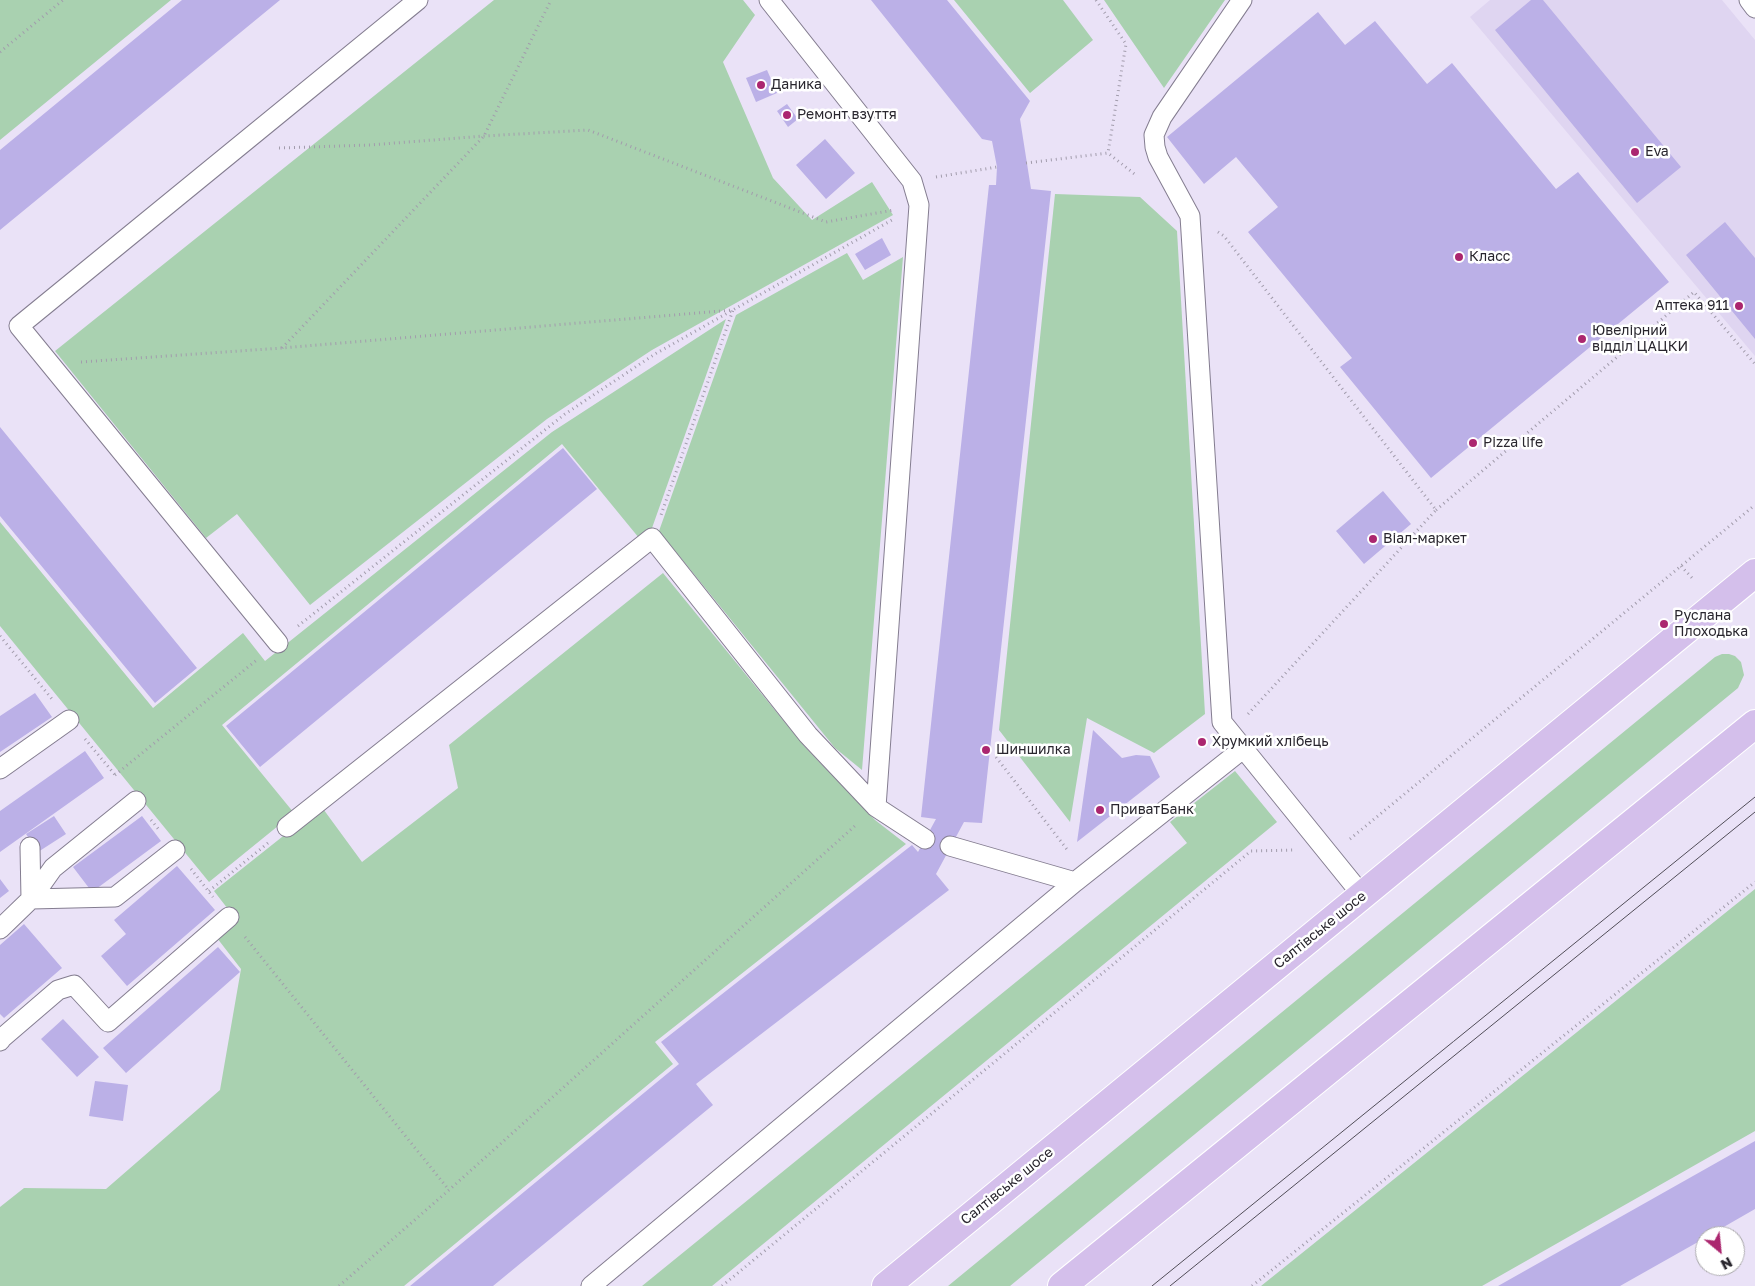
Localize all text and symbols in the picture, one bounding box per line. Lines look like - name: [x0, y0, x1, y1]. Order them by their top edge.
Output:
- place label: Даника: [771, 77, 822, 93]
- marker: Даника: [755, 79, 767, 91]
- place label: Ремонт взуття: [797, 107, 897, 123]
- marker: Ремонт взуття: [781, 109, 793, 121]
- place label: Eva: [1645, 144, 1669, 160]
- marker: Eva: [1629, 146, 1641, 158]
- place label: Класс: [1469, 249, 1510, 265]
- marker: Класс: [1453, 251, 1465, 263]
- place label: Аптека 911: [1655, 298, 1729, 314]
- marker: Аптека 911: [1733, 300, 1745, 312]
- place label: Ювелірний відділ ЦАЦКИ: [1592, 323, 1688, 356]
- marker: Ювелірний відділ ЦАЦКИ: [1576, 333, 1588, 345]
- place label: Pizza life: [1483, 435, 1543, 451]
- marker: Pizza life: [1467, 437, 1479, 449]
- place label: Віал-маркет: [1383, 531, 1467, 547]
- marker: Віал-маркет: [1367, 533, 1379, 545]
- place label: Руслана Плоходька: [1674, 608, 1748, 640]
- marker: Руслана Плоходька: [1658, 618, 1670, 630]
- place label: Хрумкий хлібець: [1212, 734, 1329, 750]
- marker: Хрумкий хлібець: [1196, 736, 1208, 748]
- place label: Шиншилка: [996, 742, 1071, 758]
- marker: Шиншилка: [980, 744, 992, 756]
- place label: ПриватБанк: [1110, 802, 1194, 818]
- marker: ПриватБанк: [1094, 804, 1106, 816]
- street label: Салтівське шосе: [1270, 888, 1370, 972]
- street label: Салтівське шосе: [957, 1144, 1057, 1228]
- north arrow: [1695, 1226, 1745, 1276]
- text: N: [1718, 1254, 1736, 1274]

